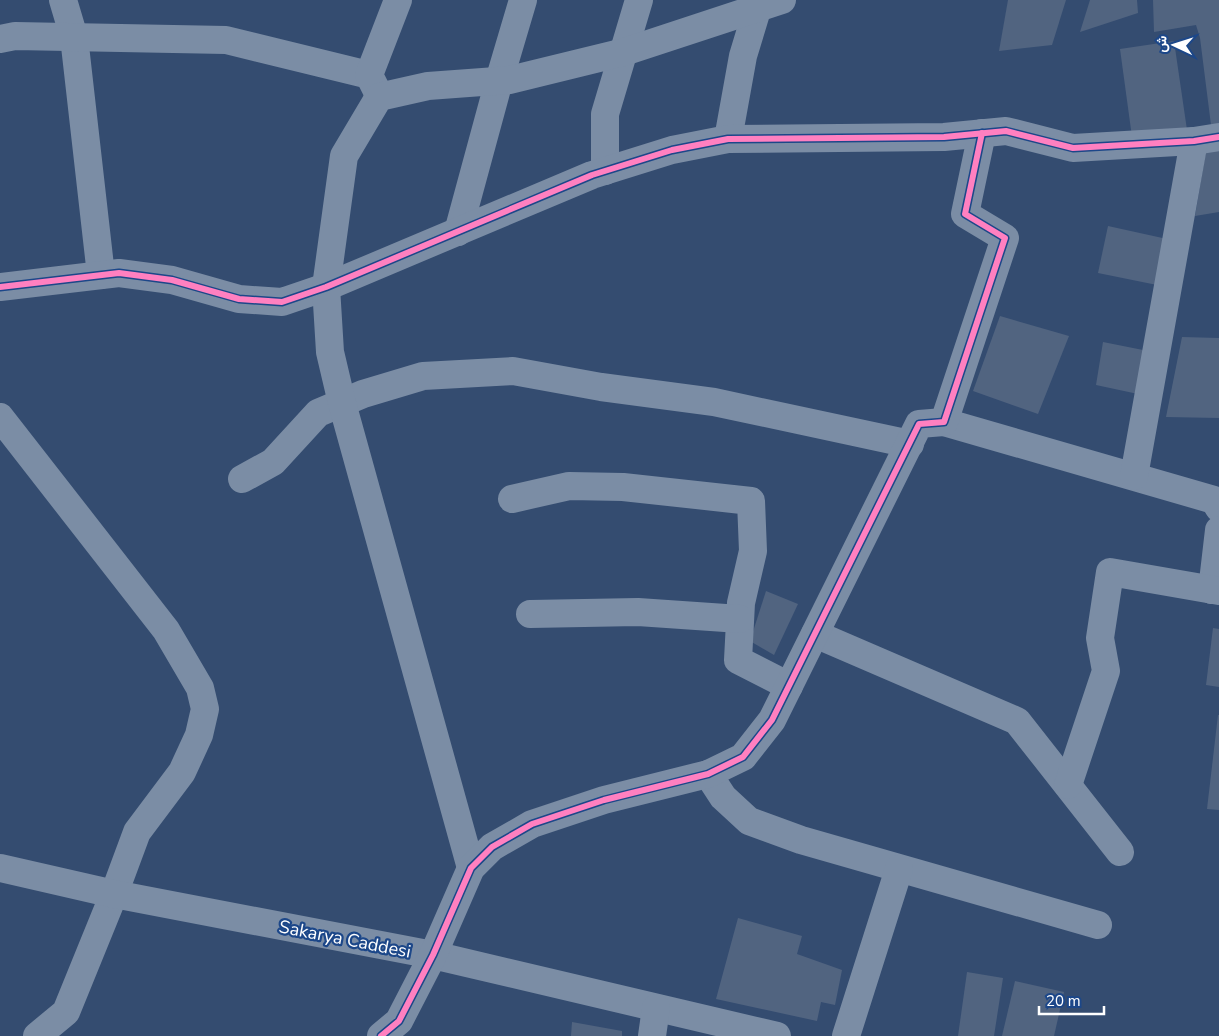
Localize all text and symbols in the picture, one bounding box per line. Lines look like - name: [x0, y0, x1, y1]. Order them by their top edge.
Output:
- north arrow: [1149, 20, 1199, 70]
- text: ش: [1151, 35, 1172, 53]
- street label: Sakarya Caddesi: [277, 914, 413, 964]
- scale bar: [1039, 984, 1104, 1016]
- text: 20 m: [1046, 991, 1081, 1011]

